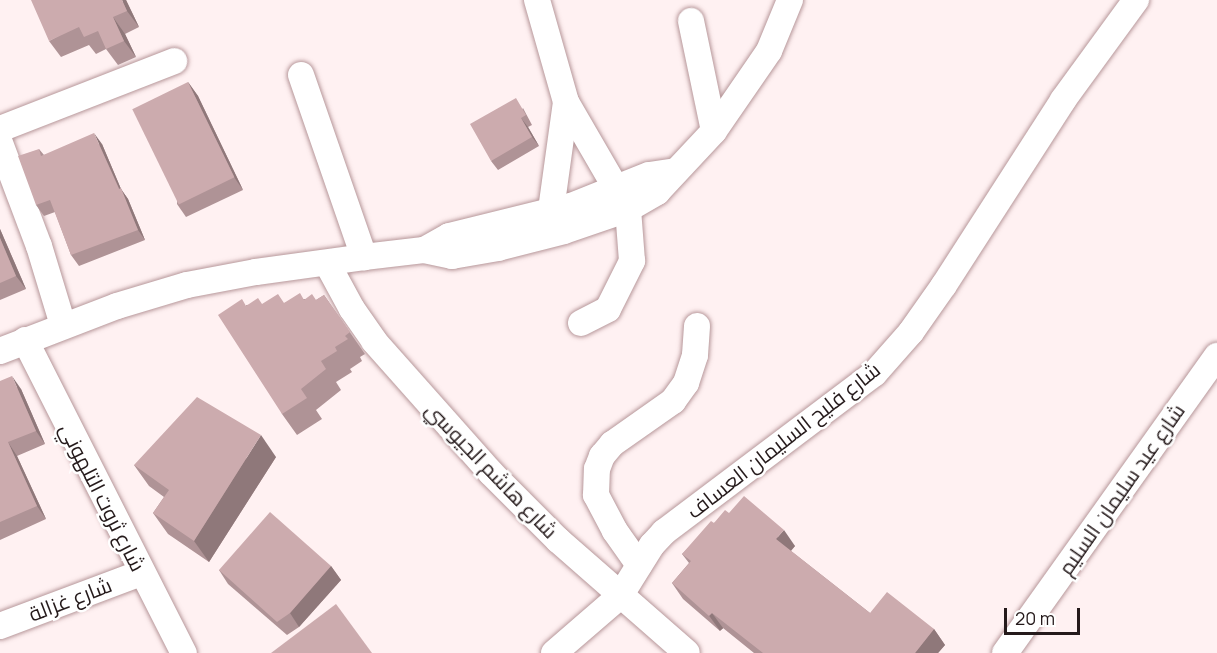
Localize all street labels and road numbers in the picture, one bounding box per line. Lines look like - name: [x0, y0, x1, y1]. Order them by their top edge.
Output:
- street label: شارع فليح السليمان العساف: [681, 356, 885, 524]
- street label: شارع هاشم الجيوسي: [421, 397, 563, 543]
- street label: شارع عيد سليمان السليم: [1052, 398, 1190, 580]
- street label: شارع ثروت التلهوني: [55, 419, 151, 575]
- street label: شارع غزالة: [25, 572, 115, 626]

